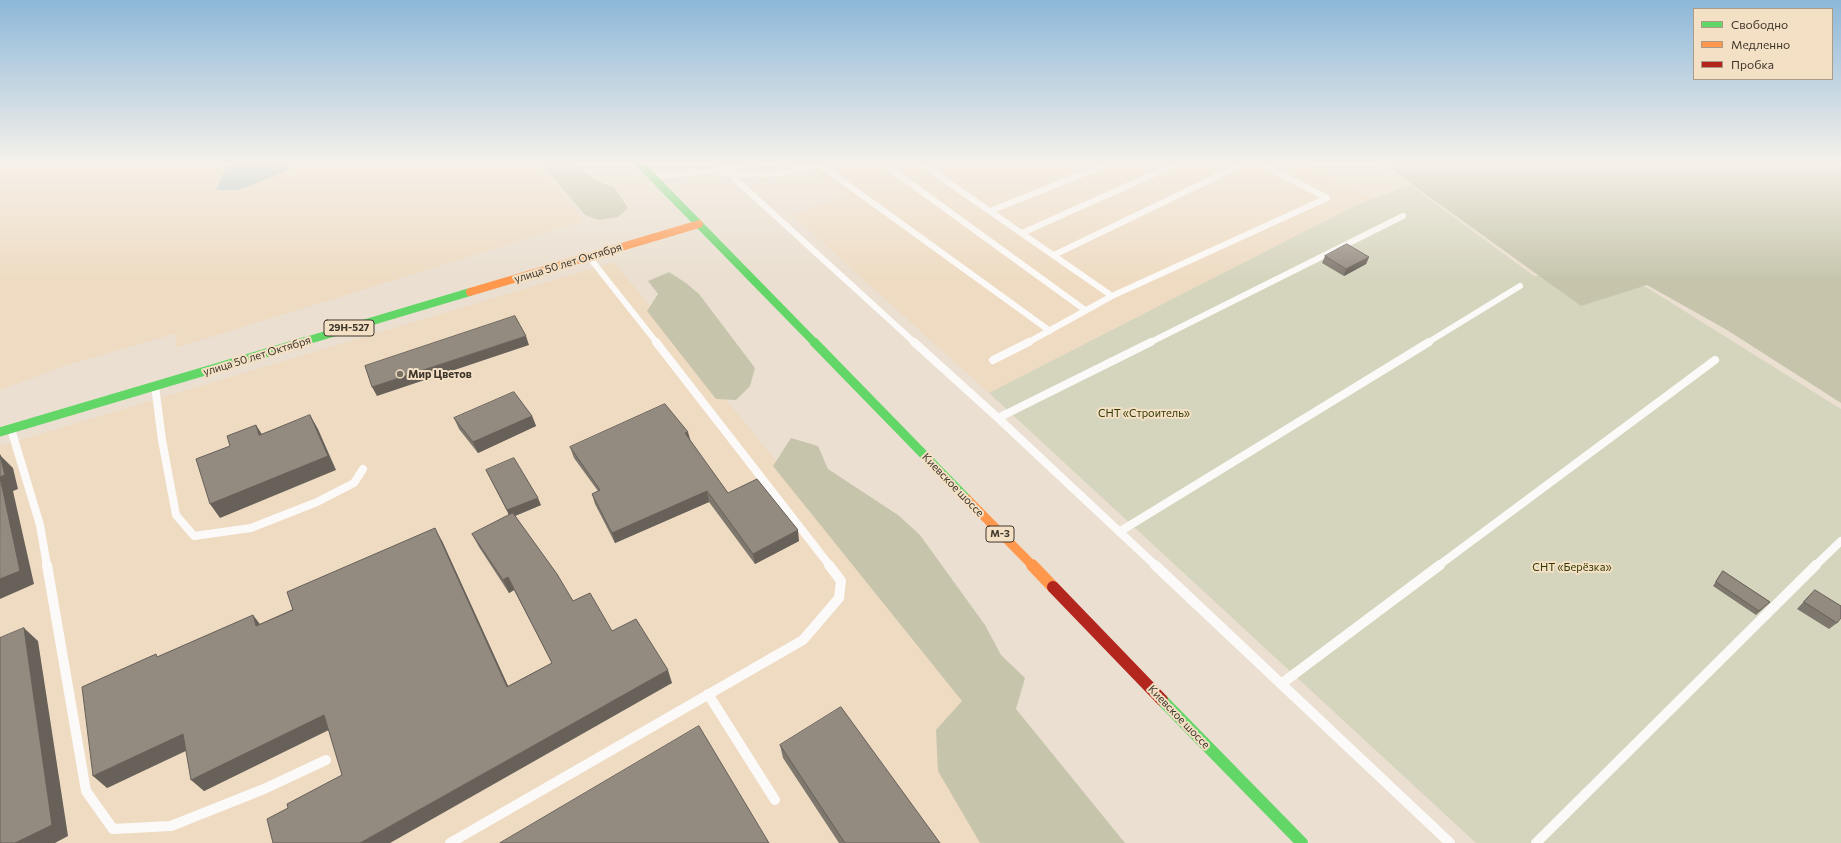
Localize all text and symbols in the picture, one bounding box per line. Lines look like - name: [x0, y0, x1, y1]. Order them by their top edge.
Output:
- legend: [1693, 8, 1833, 80]
- text: Свободно: [1731, 17, 1788, 31]
- text: Медленно: [1731, 37, 1790, 51]
- text: Пробка: [1731, 57, 1774, 71]
- street label: улица 50 лет Октября: [513, 240, 623, 286]
- road number: 29Н-527: [324, 320, 374, 336]
- street label: улица 50 лет Октября: [202, 333, 312, 379]
- place label: Мир Цветов: [408, 367, 472, 381]
- marker: Мир Цветов: [395, 369, 405, 379]
- park label: СНТ «Строитель»: [1098, 406, 1190, 420]
- street label: Киевское шоссе: [919, 450, 987, 520]
- road number: М-3: [986, 526, 1014, 542]
- park label: СНТ «Берёзка»: [1532, 560, 1612, 574]
- street label: Киевское шоссе: [1145, 682, 1213, 752]

